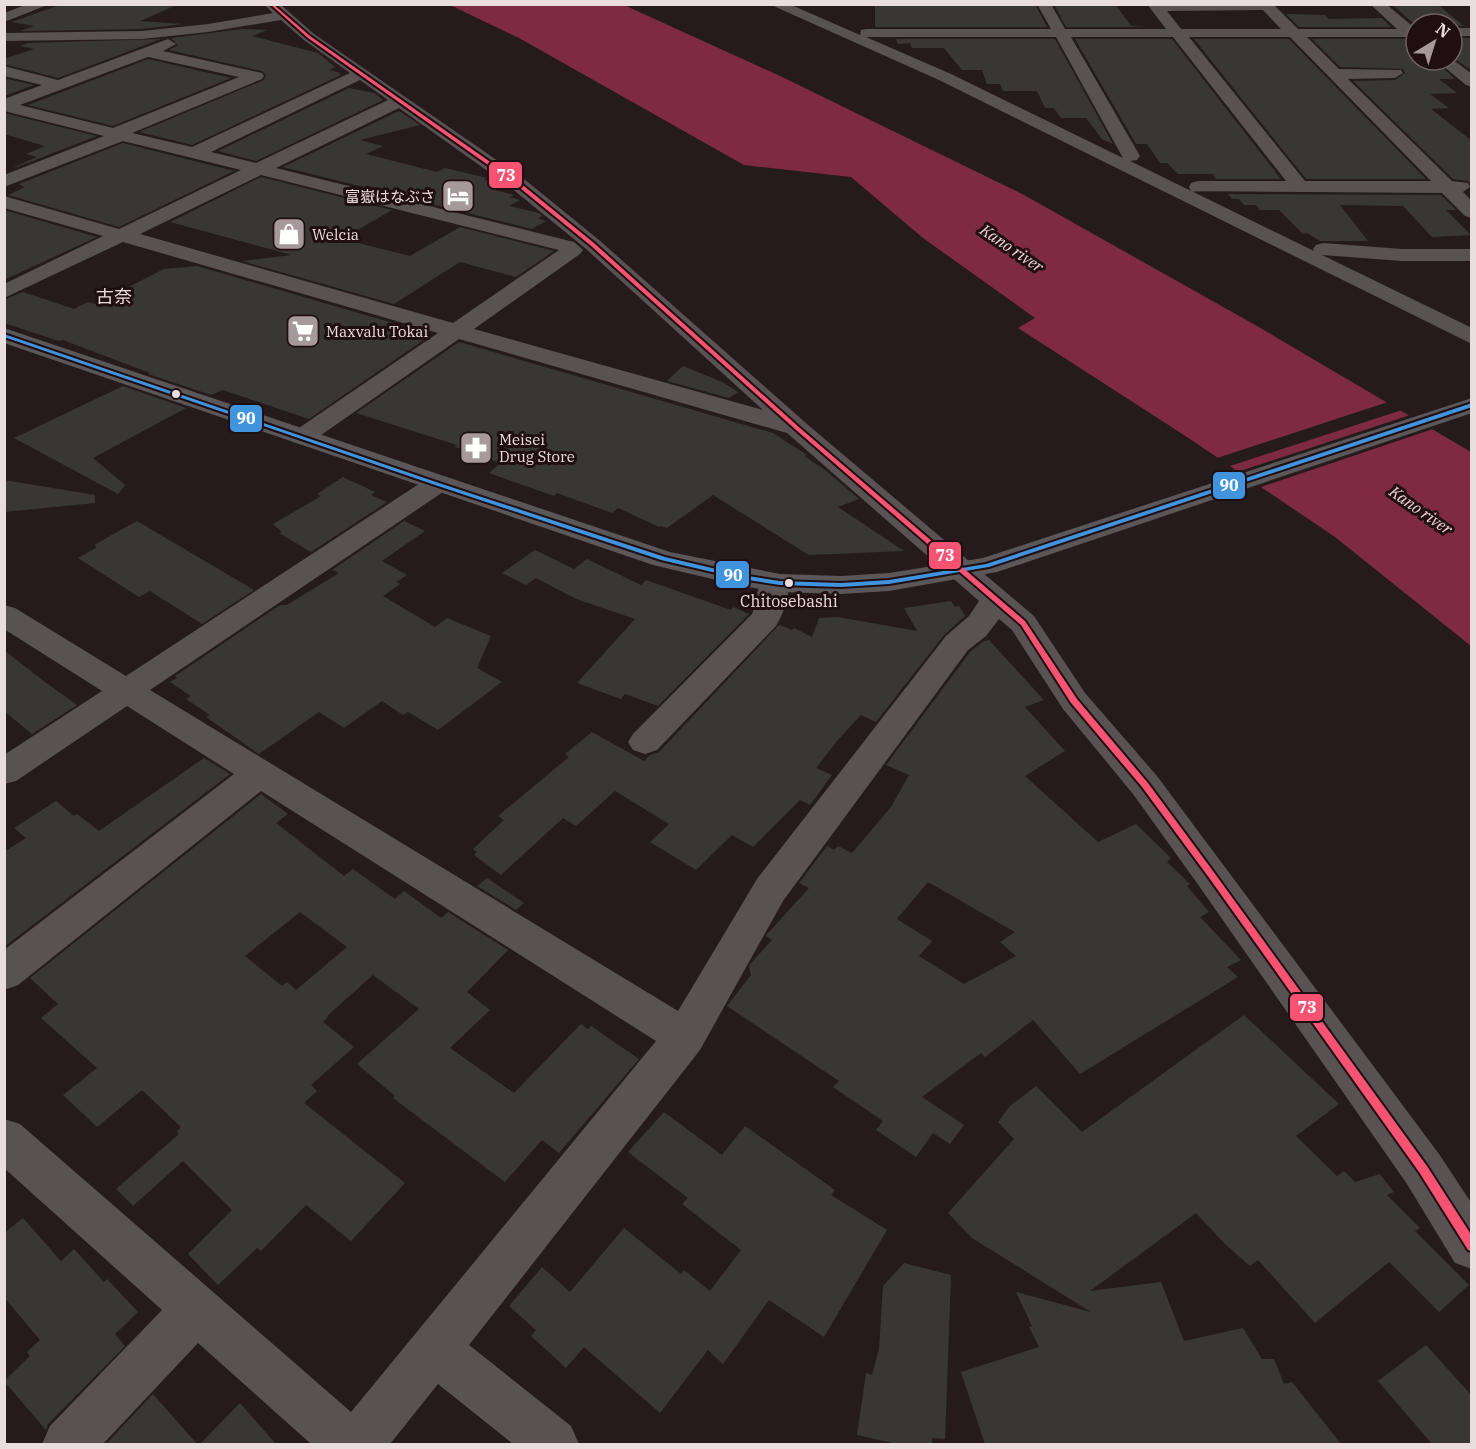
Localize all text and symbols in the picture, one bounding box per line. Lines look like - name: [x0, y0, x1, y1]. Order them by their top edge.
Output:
- north arrow: [1404, 12, 1464, 72]
- text: N: [1432, 18, 1454, 42]
- line badge: 73: [488, 161, 523, 189]
- text: 73: [496, 165, 516, 185]
- hotel icon: 富嶽はなぶさ: [440, 178, 476, 214]
- place label: 富嶽はなぶさ: [345, 187, 435, 206]
- shop icon: Welcia: [271, 216, 307, 252]
- water label: Kano river: [976, 219, 1048, 277]
- place label: Welcia: [312, 225, 359, 244]
- district label: 古奈: [96, 285, 132, 308]
- supermarket icon: Maxvalu Tokai: [285, 313, 321, 349]
- place label: Maxvalu Tokai: [326, 322, 428, 341]
- unlabelled marker: [170, 388, 182, 400]
- line badge: 90: [229, 404, 263, 433]
- text: 90: [236, 408, 256, 428]
- pharmacy icon: Meisei Drug Store: [458, 430, 494, 466]
- place label: Meisei Drug Store: [499, 430, 575, 466]
- line badge: 90: [1212, 471, 1246, 500]
- text: 90: [1219, 475, 1239, 495]
- water label: Kano river: [1385, 481, 1457, 539]
- line badge: 73: [928, 541, 962, 570]
- text: 73: [935, 545, 955, 565]
- line badge: 90: [715, 560, 750, 589]
- text: 90: [723, 565, 743, 585]
- marker: Chitosebashi: [783, 577, 795, 589]
- place label: Chitosebashi: [740, 591, 838, 611]
- line badge: 73: [1289, 993, 1324, 1022]
- text: 73: [1297, 997, 1317, 1017]

